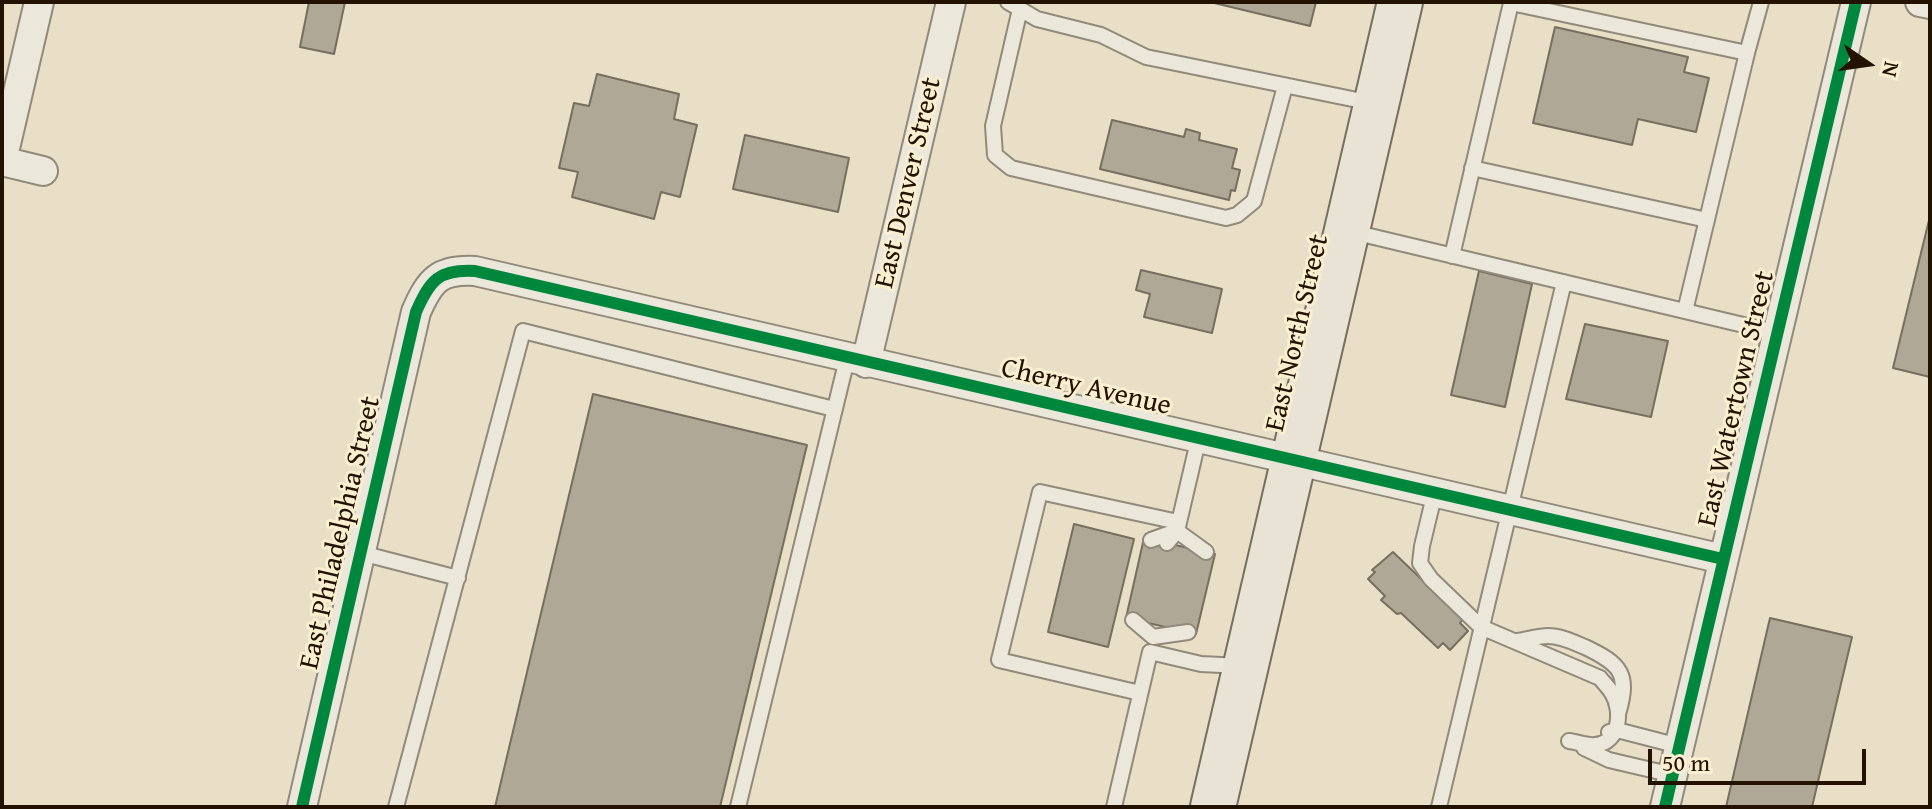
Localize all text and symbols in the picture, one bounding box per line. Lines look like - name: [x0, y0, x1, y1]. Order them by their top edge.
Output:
- north arrow: [1828, 24, 1908, 104]
- text: N: [1874, 59, 1909, 80]
- street label: East Denver Street: [868, 74, 950, 292]
- street label: East North Street: [1259, 231, 1337, 435]
- street label: East Watertown Street: [1691, 268, 1783, 530]
- street label: Cherry Avenue: [998, 352, 1174, 424]
- street label: East Philadelphia Street: [293, 393, 389, 673]
- scale bar: [1652, 733, 1870, 783]
- text: 50 m: [1662, 745, 1710, 780]

